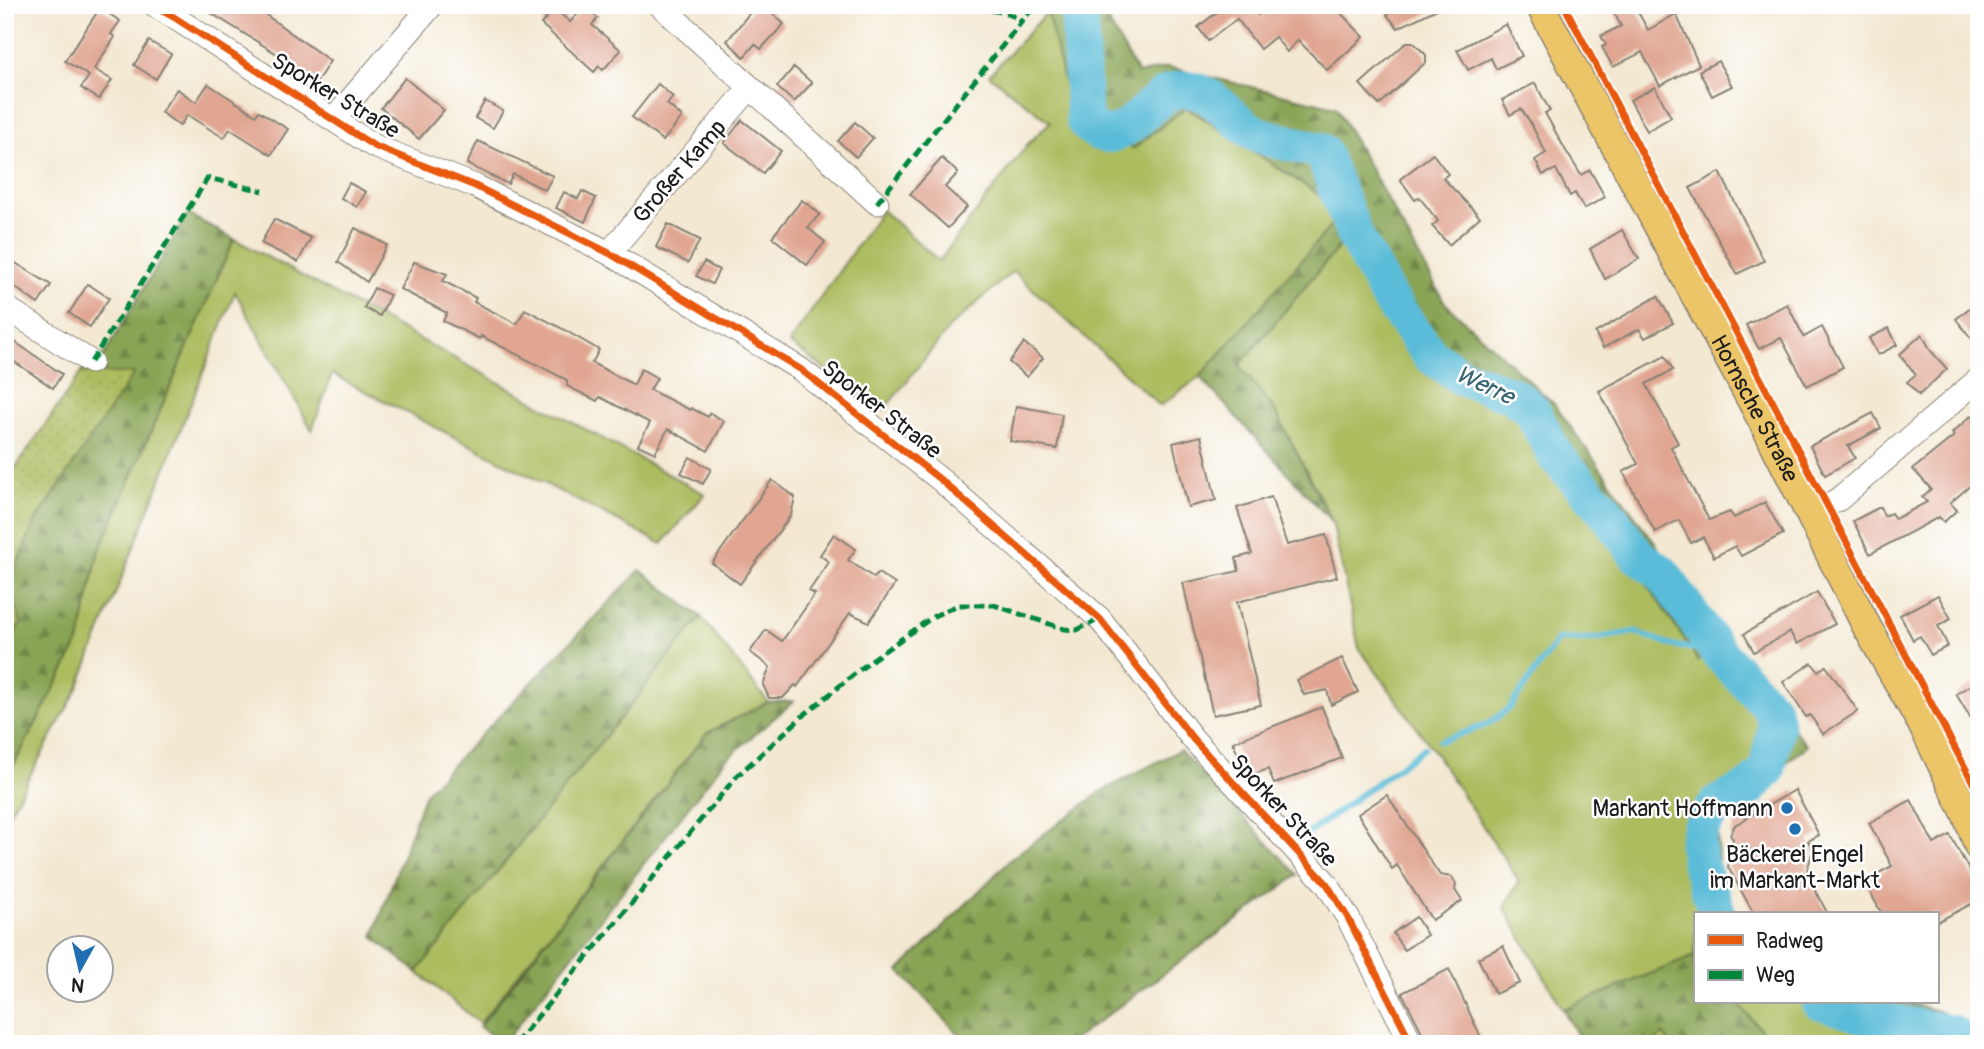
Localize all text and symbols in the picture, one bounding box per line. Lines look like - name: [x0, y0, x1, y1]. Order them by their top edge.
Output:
- street label: Sporker Straße: [266, 46, 406, 145]
- street label: Großer Kamp: [626, 113, 732, 229]
- street label: Hornsche Straße: [1704, 330, 1806, 487]
- street label: Sporker Straße: [816, 354, 948, 466]
- water label: Werre: [1451, 359, 1520, 412]
- street label: Sporker Straße: [1224, 748, 1344, 874]
- place label: Markant Hoffmann: [1592, 794, 1773, 823]
- marker: Markant Hoffmann: [1779, 800, 1795, 816]
- marker: Bäckerei Engel im Markant-Markt: [1787, 821, 1803, 837]
- place label: Bäckerei Engel im Markant-Markt: [1710, 840, 1881, 895]
- legend: [1694, 912, 1938, 1004]
- text: Radweg: [1756, 928, 1823, 955]
- north arrow: [46, 934, 116, 1004]
- text: Weg: [1756, 962, 1795, 989]
- text: N: [70, 972, 86, 998]

